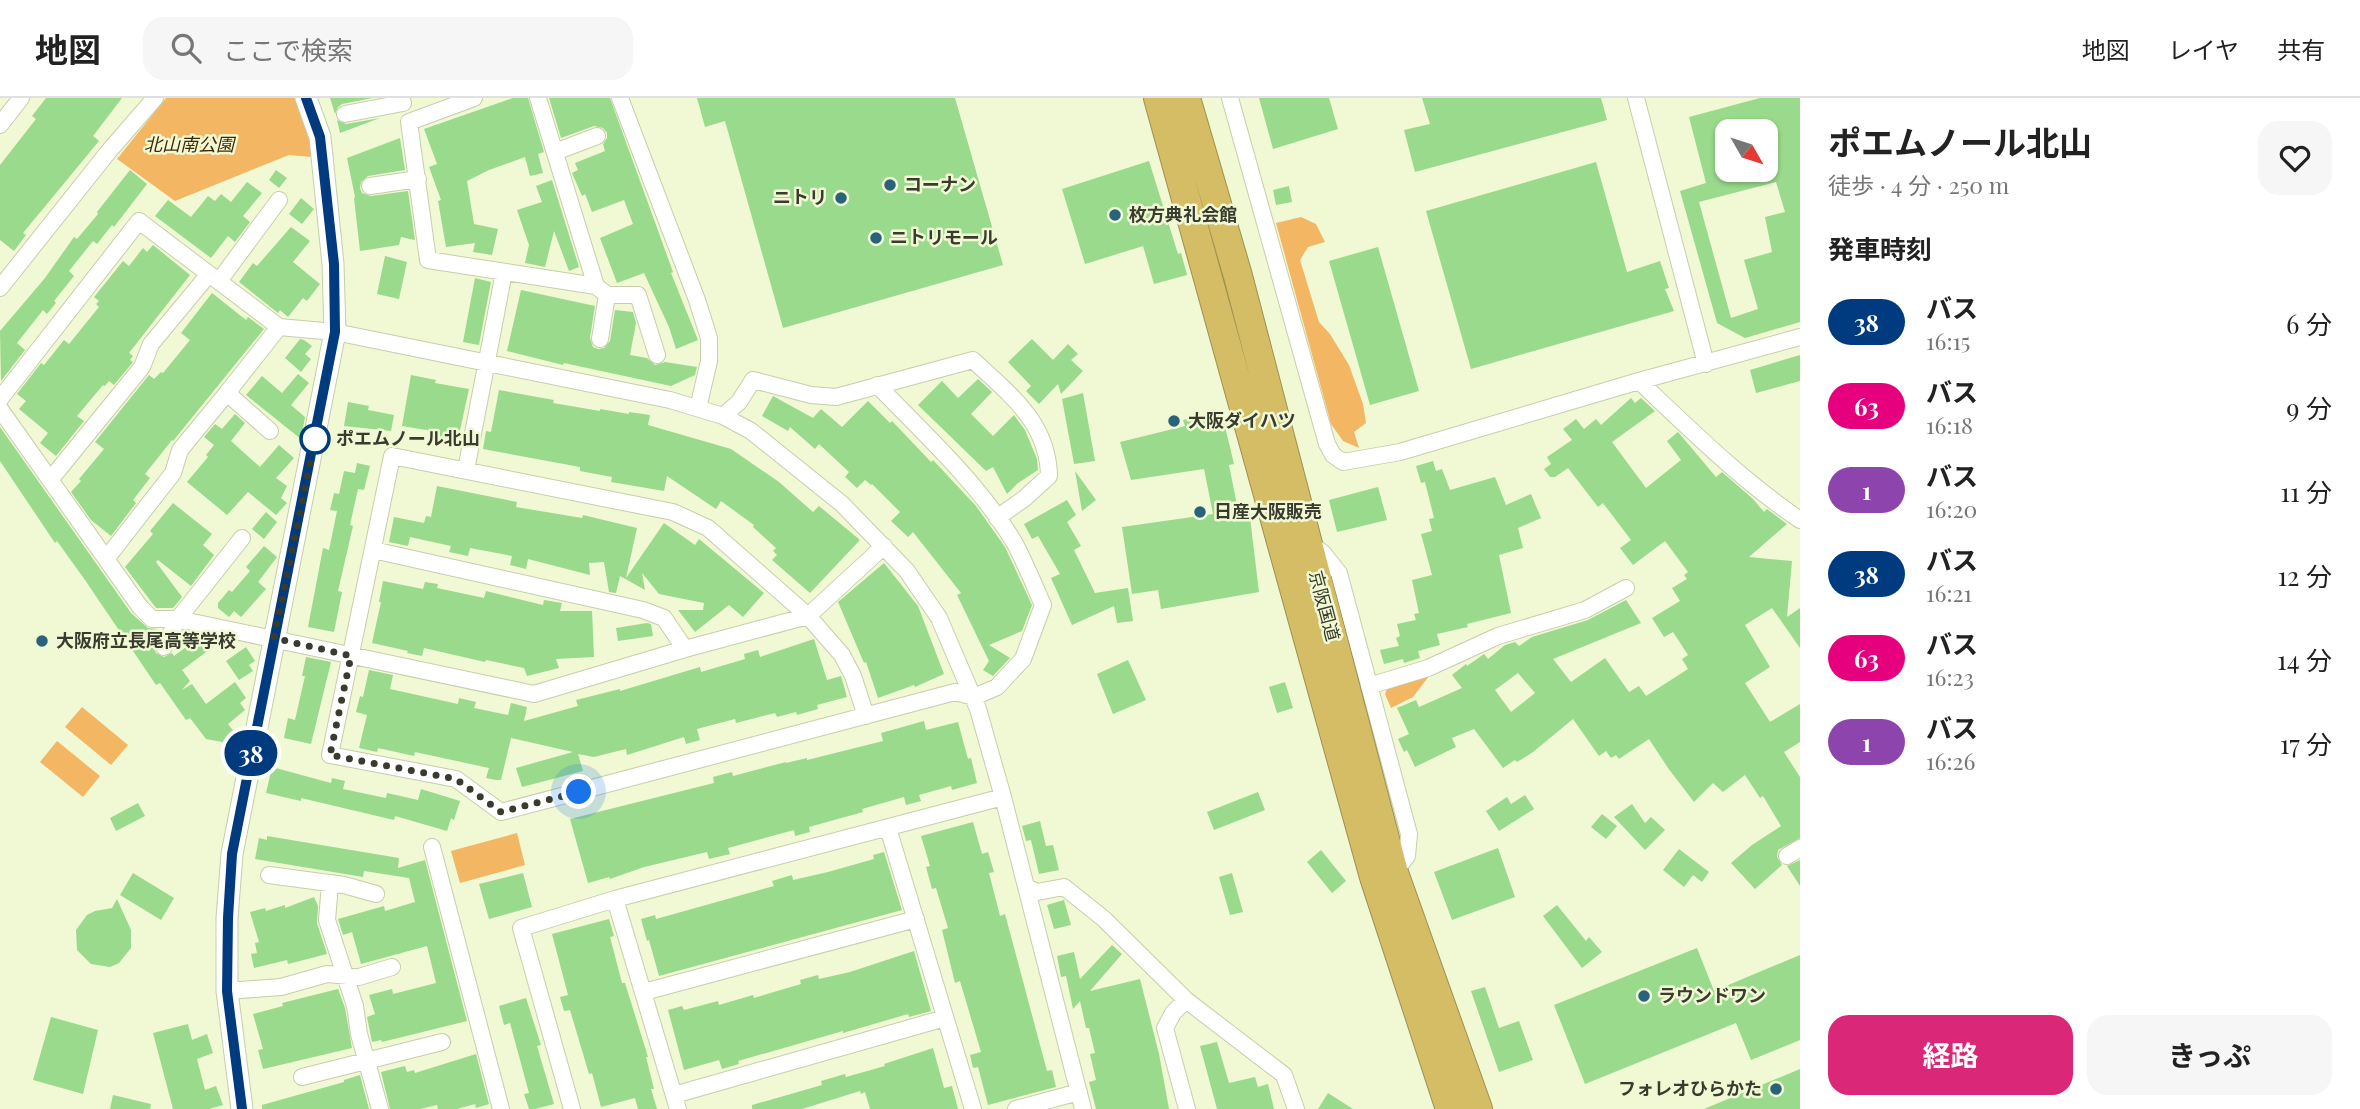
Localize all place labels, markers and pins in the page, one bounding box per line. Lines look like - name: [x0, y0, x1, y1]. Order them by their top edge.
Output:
- place label: コーナン: [904, 172, 976, 196]
- marker: コーナン: [882, 177, 898, 193]
- place label: ニトリ: [773, 185, 827, 209]
- marker: ニトリ: [833, 190, 849, 206]
- place label: 枚方典礼会館: [1129, 202, 1237, 226]
- marker: 枚方典礼会館: [1107, 207, 1123, 223]
- place label: ニトリモール: [890, 225, 998, 249]
- marker: ニトリモール: [868, 230, 884, 246]
- place label: 大阪ダイハツ: [1188, 408, 1296, 432]
- marker: 大阪ダイハツ: [1166, 413, 1182, 429]
- marker: ポエムノール北山: [300, 424, 330, 454]
- place label: ポエムノール北山: [336, 426, 480, 450]
- place label: 日産大阪販売: [1214, 499, 1322, 523]
- marker: 日産大阪販売: [1192, 504, 1208, 520]
- place label: 大阪府立長尾高等学校: [56, 628, 236, 652]
- marker: 大阪府立長尾高等学校: [34, 633, 50, 649]
- place label: ラウンドワン: [1658, 983, 1766, 1007]
- marker: ラウンドワン: [1636, 988, 1652, 1004]
- place label: フォレオひらかた: [1618, 1076, 1762, 1100]
- marker: フォレオひらかた: [1768, 1081, 1784, 1097]

